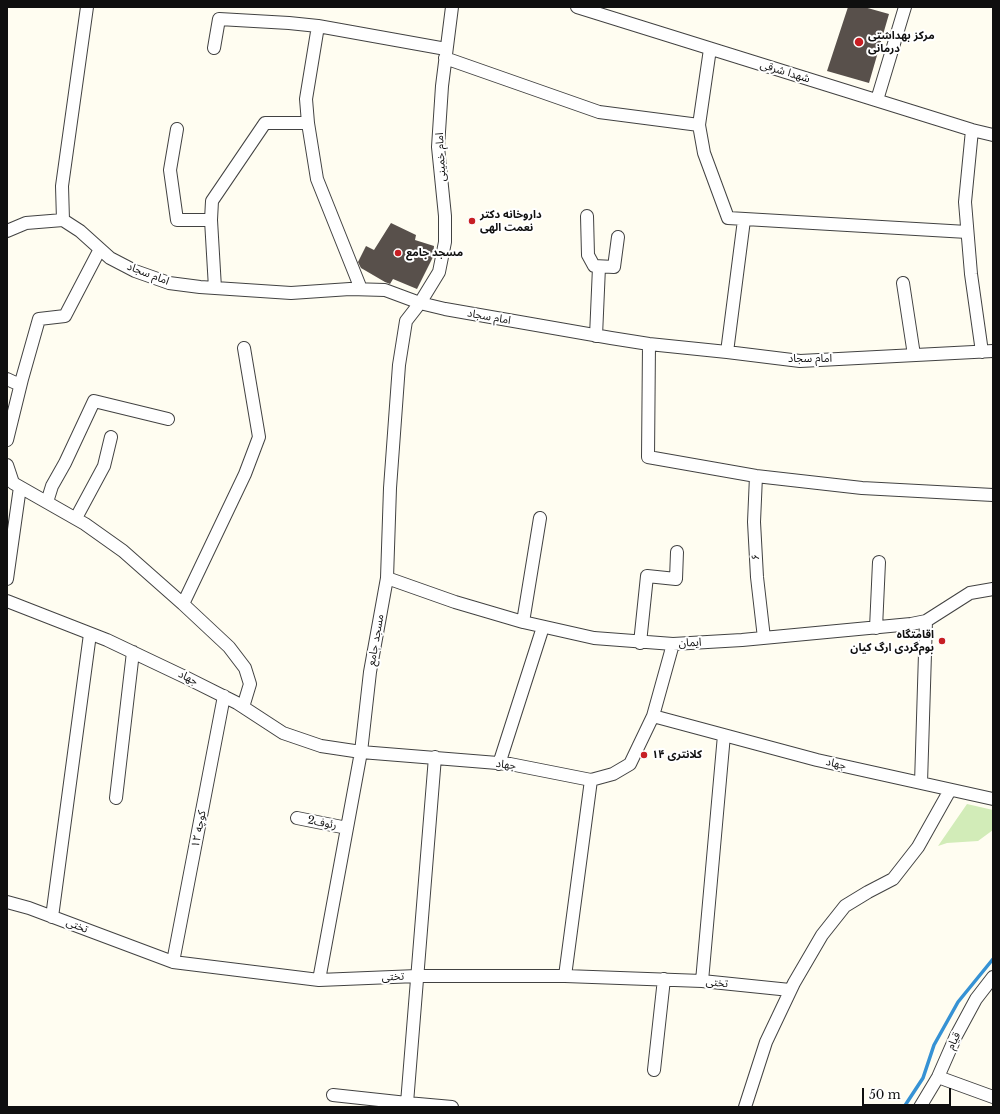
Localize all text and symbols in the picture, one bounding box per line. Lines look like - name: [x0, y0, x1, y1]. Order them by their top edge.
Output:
- place label: مرکز بهداشتی درمانی: [868, 29, 935, 55]
- marker: مرکز بهداشتی درمانی: [853, 36, 865, 48]
- street label: شهدا شرقی: [758, 58, 812, 86]
- street label: امام خمینی: [433, 132, 449, 182]
- place label: داروخانه دکتر نعمت الهی: [480, 208, 542, 234]
- marker: داروخانه دکتر نعمت الهی: [467, 216, 477, 226]
- place label: مسجد جامع: [406, 246, 463, 260]
- marker: مسجد جامع: [393, 248, 403, 258]
- street label: امام سجاد: [125, 260, 171, 288]
- street label: امام سجاد: [466, 307, 512, 327]
- street label: امام سجاد: [788, 352, 832, 366]
- street label: ۶: [749, 554, 763, 560]
- street label: مسجد جامع: [365, 613, 387, 667]
- place label: اقامتگاه بوم‌گردی ارگ کیان: [850, 628, 934, 654]
- street label: ایمان: [678, 636, 702, 650]
- marker: اقامتگاه بوم‌گردی ارگ کیان: [937, 636, 947, 646]
- street label: جهاد: [176, 668, 200, 688]
- place label: کلانتری ۱۴: [652, 748, 702, 762]
- marker: کلانتری ۱۴: [639, 750, 649, 760]
- street label: جهاد: [825, 755, 847, 773]
- street label: جهاد: [495, 757, 517, 773]
- street label: کوچه ۱۲: [189, 809, 209, 849]
- street label: رئوف2: [306, 814, 338, 832]
- street label: تختی: [64, 916, 90, 936]
- street label: تختی: [382, 970, 404, 984]
- street label: تختی: [705, 975, 729, 991]
- street label: قیام: [944, 1030, 964, 1052]
- scale bar: [864, 1080, 953, 1106]
- text: 50 m: [869, 1087, 901, 1102]

